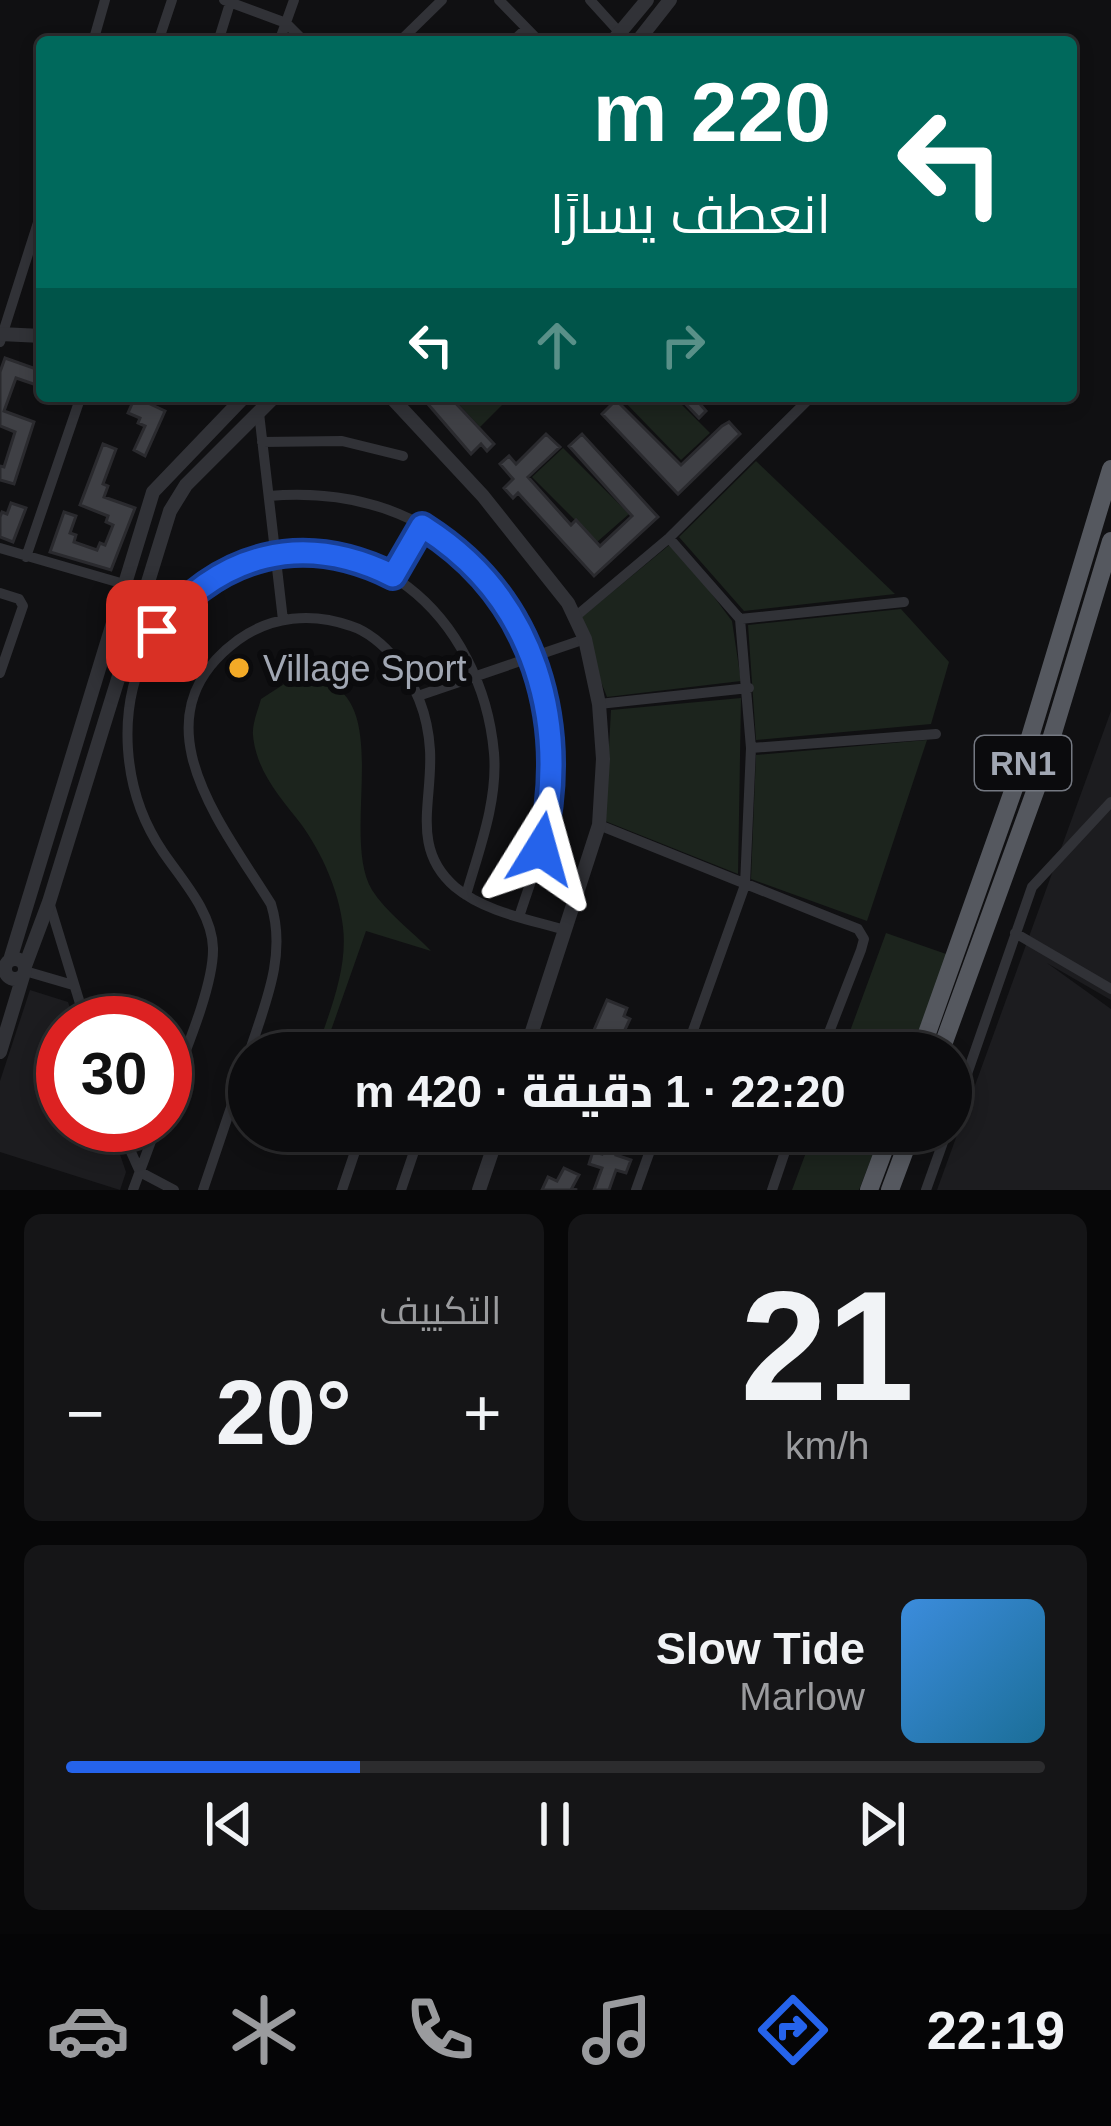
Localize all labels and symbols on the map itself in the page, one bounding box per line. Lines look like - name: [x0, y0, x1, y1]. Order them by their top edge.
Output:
- pin: [106, 580, 208, 682]
- place label: Village Sport: [263, 648, 466, 689]
- marker: Village Sport: [226, 655, 252, 681]
- road number: RN1: [975, 736, 1071, 790]
- position arrow: [478, 786, 604, 912]
- speed limit sign: 30: [36, 996, 192, 1152]

